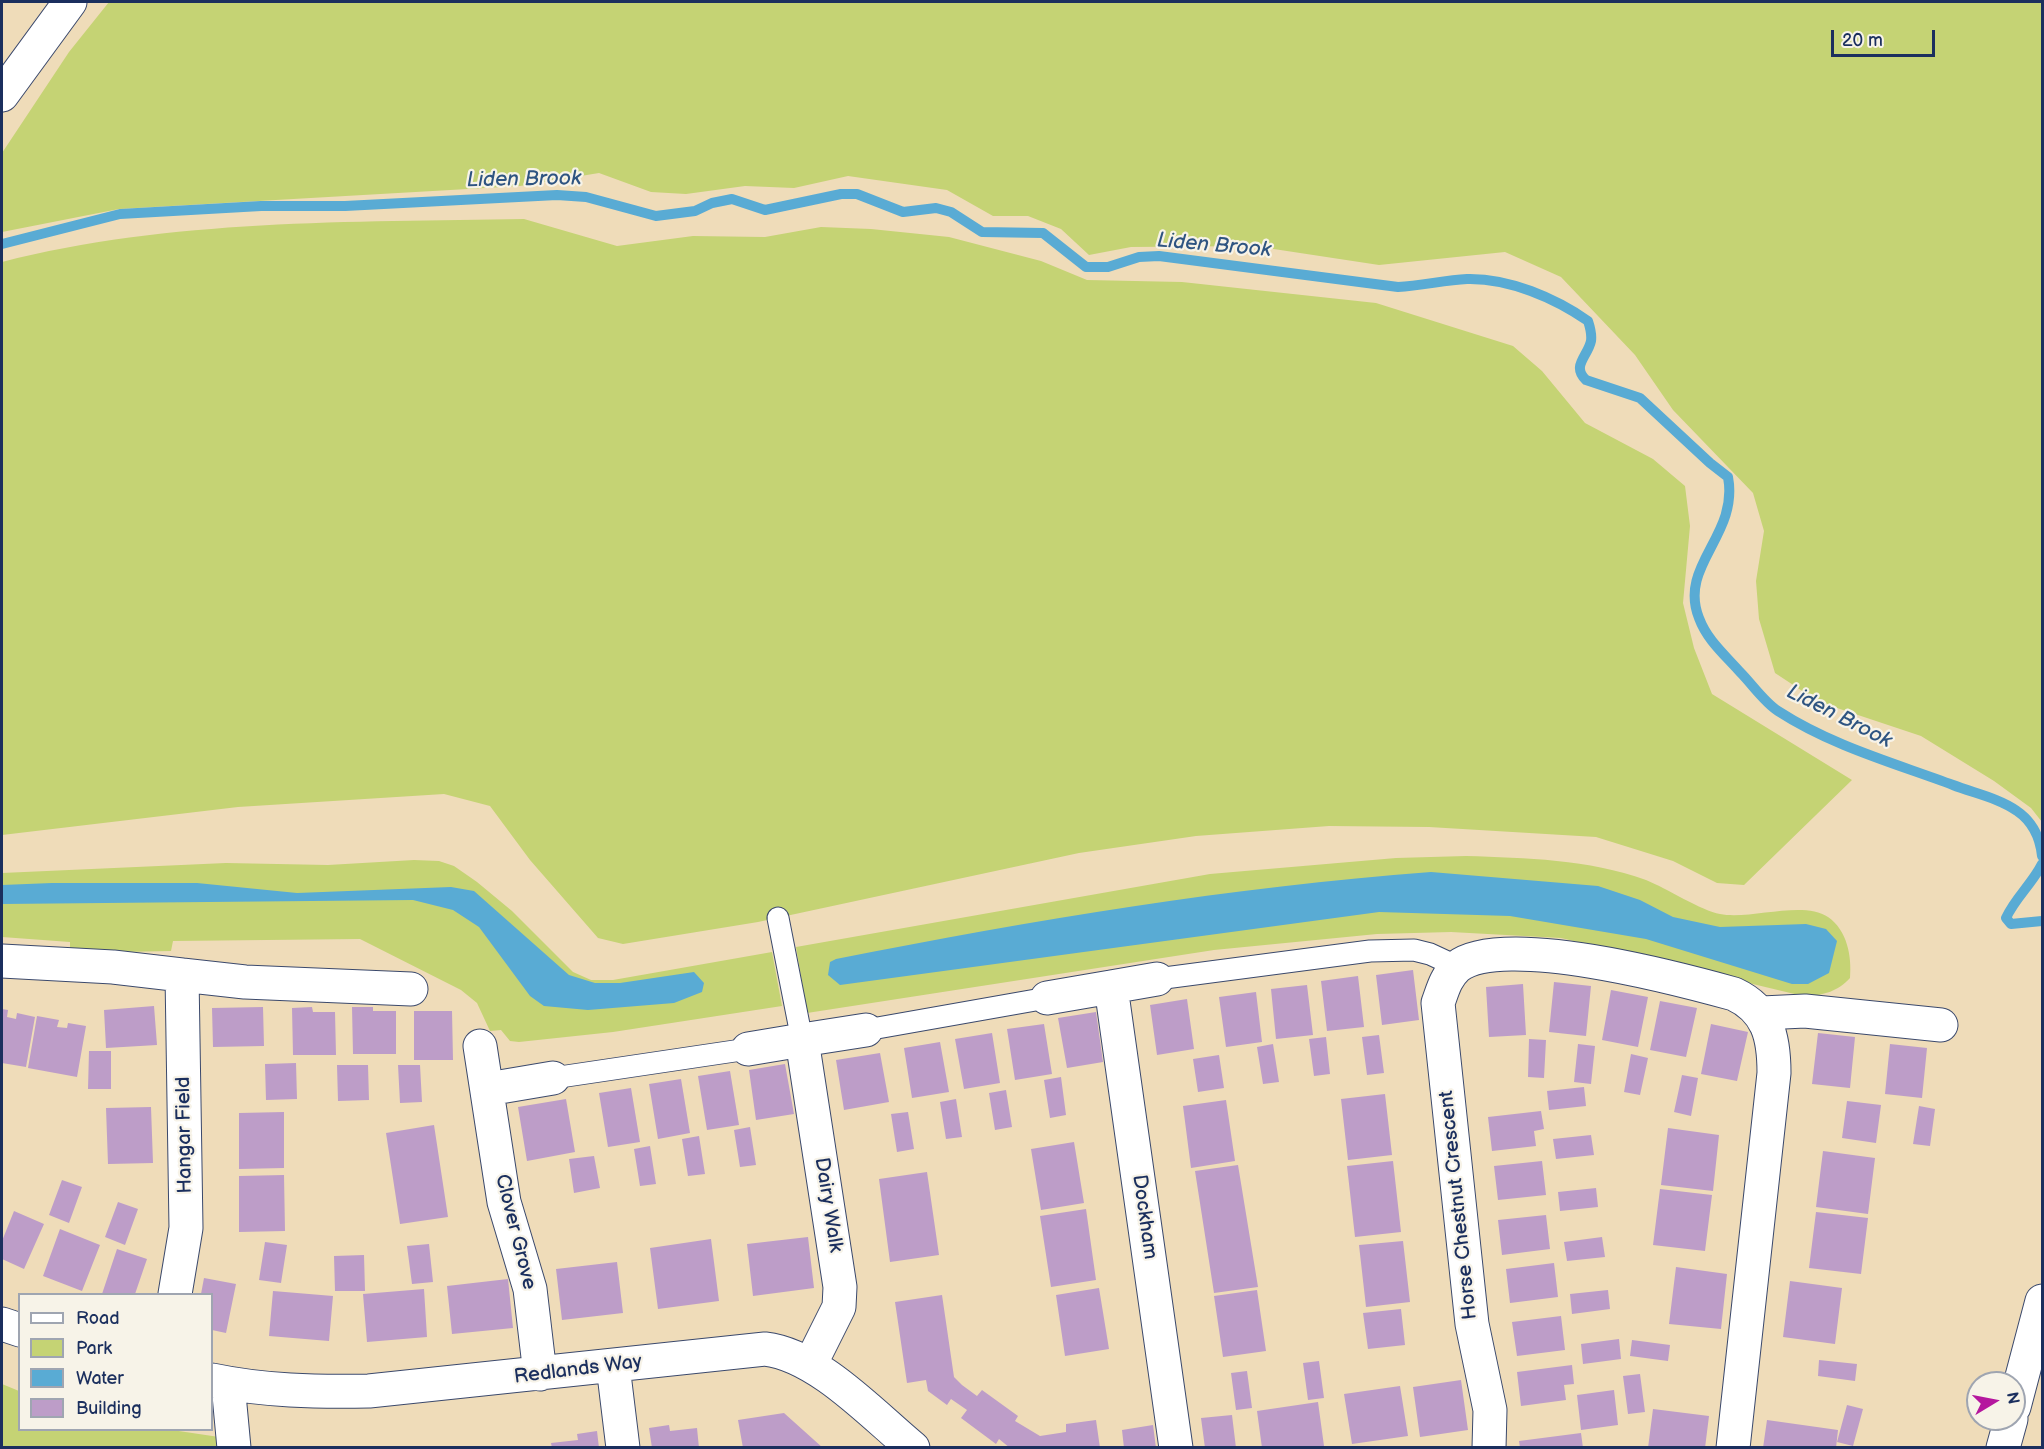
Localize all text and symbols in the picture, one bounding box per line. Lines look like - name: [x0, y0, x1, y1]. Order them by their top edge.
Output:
- scale bar: [1834, 18, 1938, 56]
- text: 20 m: [1842, 30, 1883, 51]
- water label: Liden Brook: [467, 166, 581, 194]
- water label: Liden Brook: [1156, 228, 1272, 264]
- water label: Liden Brook: [1782, 680, 1896, 754]
- street label: Hangar Field: [172, 1076, 198, 1194]
- street label: Horse Chestnut Crescent: [1435, 1089, 1483, 1321]
- street label: Dairy Walk: [809, 1156, 847, 1254]
- street label: Clover Grove: [489, 1172, 541, 1292]
- street label: Dockham: [1126, 1173, 1162, 1261]
- legend: [18, 1293, 213, 1431]
- text: Road: [76, 1308, 120, 1329]
- text: Park: [76, 1338, 112, 1359]
- street label: Redlands Way: [513, 1350, 643, 1390]
- text: Water: [76, 1368, 124, 1389]
- north arrow: [1966, 1371, 2026, 1431]
- text: N: [2002, 1391, 2023, 1406]
- text: Building: [76, 1398, 142, 1419]

